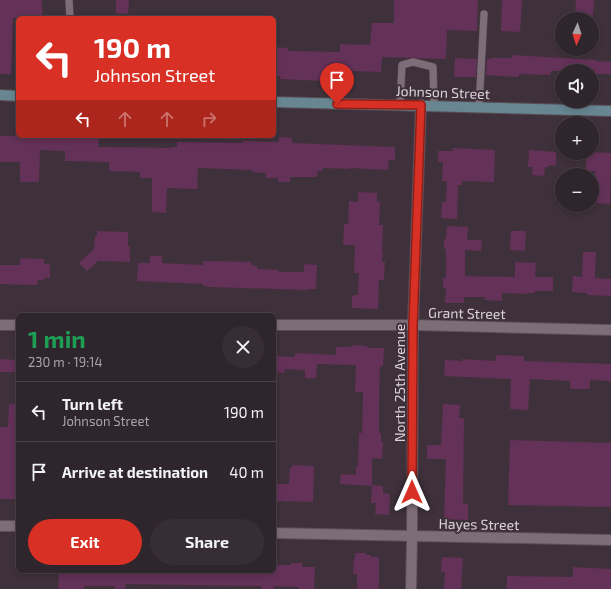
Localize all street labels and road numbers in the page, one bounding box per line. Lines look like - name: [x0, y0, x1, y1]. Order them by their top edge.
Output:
- street label: Johnson Street: [396, 82, 490, 102]
- street label: Grant Street: [428, 304, 506, 322]
- street label: North 25th Avenue: [391, 324, 408, 442]
- street label: Hayes Street: [438, 515, 520, 533]

